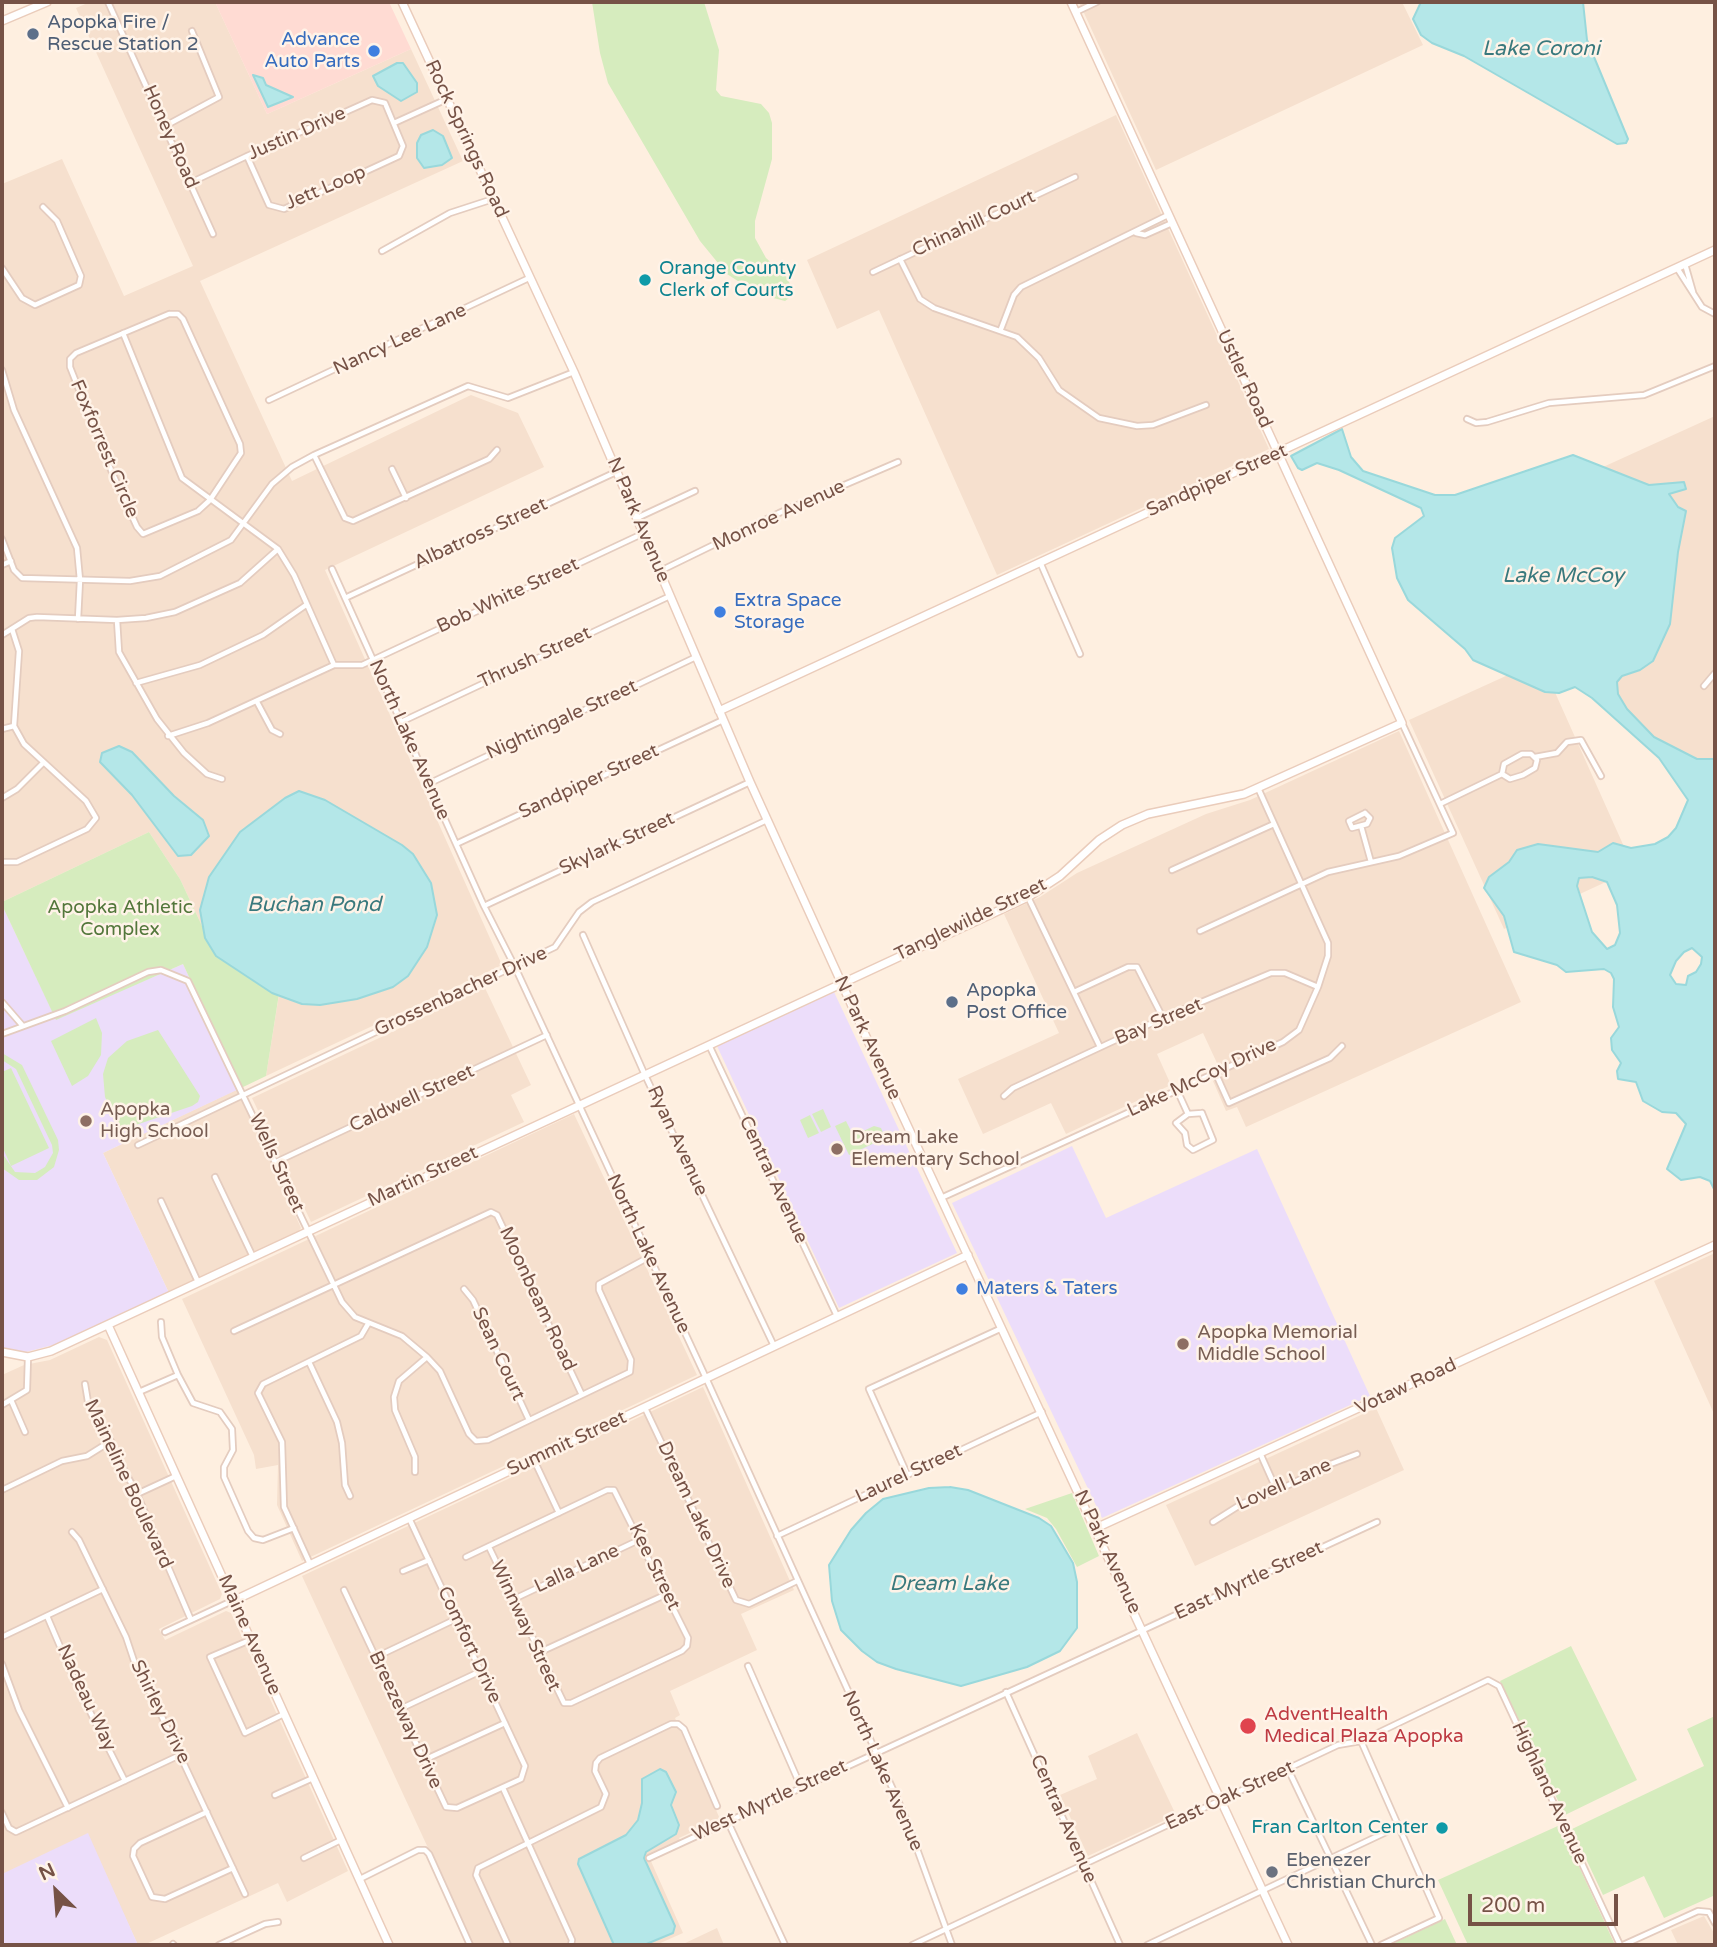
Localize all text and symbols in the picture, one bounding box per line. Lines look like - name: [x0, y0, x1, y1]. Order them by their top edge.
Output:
- place label: Apopka Fire / Rescue Station 2: [47, 12, 199, 56]
- marker: Apopka Fire / Rescue Station 2: [25, 26, 41, 42]
- place label: Advance Auto Parts: [264, 29, 360, 73]
- water label: Lake Coroni: [1482, 36, 1600, 62]
- marker: Advance Auto Parts: [366, 43, 382, 59]
- street label: Rock Springs Road: [419, 57, 513, 221]
- street label: Honey Road: [137, 82, 203, 192]
- street label: Justin Drive: [245, 102, 349, 166]
- street label: Jett Loop: [282, 161, 370, 215]
- street label: Chinahill Court: [909, 186, 1039, 262]
- place label: Orange County Clerk of Courts: [659, 258, 796, 302]
- marker: Orange County Clerk of Courts: [637, 272, 653, 288]
- street label: Nancy Lee Lane: [330, 299, 470, 381]
- street label: Ustler Road: [1211, 326, 1277, 432]
- street label: Foxforrest Circle: [65, 377, 143, 521]
- street label: Sandpiper Street: [1143, 440, 1291, 522]
- street label: N Park Avenue: [601, 454, 675, 586]
- street label: Monroe Avenue: [709, 475, 849, 557]
- street label: Albatross Street: [411, 493, 551, 575]
- street label: Bob White Street: [433, 553, 583, 639]
- water label: Lake McCoy: [1502, 563, 1624, 589]
- place label: Extra Space Storage: [734, 590, 842, 634]
- marker: Extra Space Storage: [712, 604, 728, 620]
- street label: Thrush Street: [475, 622, 595, 694]
- street label: North Lake Avenue: [363, 656, 455, 824]
- street label: Nightingale Street: [483, 675, 641, 765]
- street label: Sandpiper Street: [515, 740, 663, 824]
- street label: Skylark Street: [556, 807, 678, 881]
- street label: Tanglewilde Street: [891, 873, 1051, 967]
- water label: Buchan Pond: [247, 892, 381, 918]
- park label: Apopka Athletic Complex: [47, 897, 193, 941]
- street label: Grossenbacher Drive: [371, 942, 551, 1042]
- street label: N Park Avenue: [828, 973, 906, 1103]
- place label: Apopka Post Office: [966, 980, 1067, 1024]
- street label: Bay Street: [1112, 993, 1206, 1051]
- marker: Apopka Post Office: [944, 994, 960, 1010]
- street label: Lake McCoy Drive: [1124, 1033, 1280, 1123]
- street label: Caldwell Street: [346, 1060, 478, 1138]
- street label: Ryan Avenue: [642, 1082, 712, 1200]
- place label: Apopka High School: [100, 1099, 209, 1143]
- street label: Wells Street: [243, 1110, 309, 1216]
- marker: Apopka High School: [78, 1113, 94, 1129]
- street label: Central Avenue: [734, 1113, 812, 1247]
- place label: Dream Lake Elementary School: [851, 1127, 1020, 1171]
- street label: Martin Street: [364, 1141, 482, 1213]
- marker: Dream Lake Elementary School: [829, 1141, 845, 1157]
- street label: North Lake Avenue: [601, 1171, 695, 1337]
- street label: Moonbeam Road: [494, 1223, 580, 1375]
- place label: Maters & Taters: [976, 1278, 1118, 1300]
- marker: Maters & Taters: [954, 1281, 970, 1297]
- street label: Sean Court: [466, 1304, 530, 1404]
- place label: Apopka Memorial Middle School: [1197, 1322, 1358, 1366]
- marker: Apopka Memorial Middle School: [1175, 1336, 1191, 1352]
- street label: Votaw Road: [1352, 1354, 1460, 1420]
- street label: Maineline Boulevard: [79, 1396, 177, 1572]
- street label: Summit Street: [504, 1406, 630, 1482]
- street label: Dream Lake Drive: [652, 1438, 740, 1592]
- street label: Laurel Street: [852, 1439, 966, 1509]
- street label: Lovell Lane: [1233, 1454, 1335, 1516]
- street label: N Park Avenue: [1068, 1487, 1146, 1617]
- street label: Kee Street: [623, 1520, 685, 1614]
- street label: East Myrtle Street: [1171, 1537, 1327, 1625]
- street label: Lalla Lane: [531, 1540, 623, 1598]
- street label: Winnway Street: [485, 1557, 565, 1695]
- street label: Maine Avenue: [212, 1571, 286, 1699]
- water label: Dream Lake: [890, 1571, 1008, 1597]
- street label: Comfort Drive: [432, 1583, 506, 1707]
- street label: Nadeau Way: [51, 1641, 121, 1755]
- street label: Breezeway Drive: [363, 1648, 447, 1792]
- street label: Shirley Drive: [125, 1656, 195, 1768]
- street label: North Lake Avenue: [836, 1687, 928, 1855]
- place label: AdventHealth Medical Plaza Apopka: [1264, 1704, 1464, 1748]
- marker: AdventHealth Medical Plaza Apopka: [1238, 1716, 1258, 1736]
- street label: Highland Avenue: [1506, 1718, 1592, 1868]
- street label: Central Avenue: [1025, 1751, 1101, 1887]
- street label: West Myrtle Street: [689, 1755, 851, 1847]
- street label: East Oak Street: [1162, 1756, 1298, 1836]
- place label: Fran Carlton Center: [1251, 1817, 1428, 1839]
- marker: Fran Carlton Center: [1434, 1820, 1450, 1836]
- place label: Ebenezer Christian Church: [1286, 1850, 1436, 1894]
- north arrow: [21, 1856, 91, 1926]
- text: N: [36, 1859, 59, 1885]
- marker: Ebenezer Christian Church: [1264, 1864, 1280, 1880]
- scale bar: [1472, 1881, 1622, 1925]
- text: 200 m: [1481, 1893, 1545, 1918]

